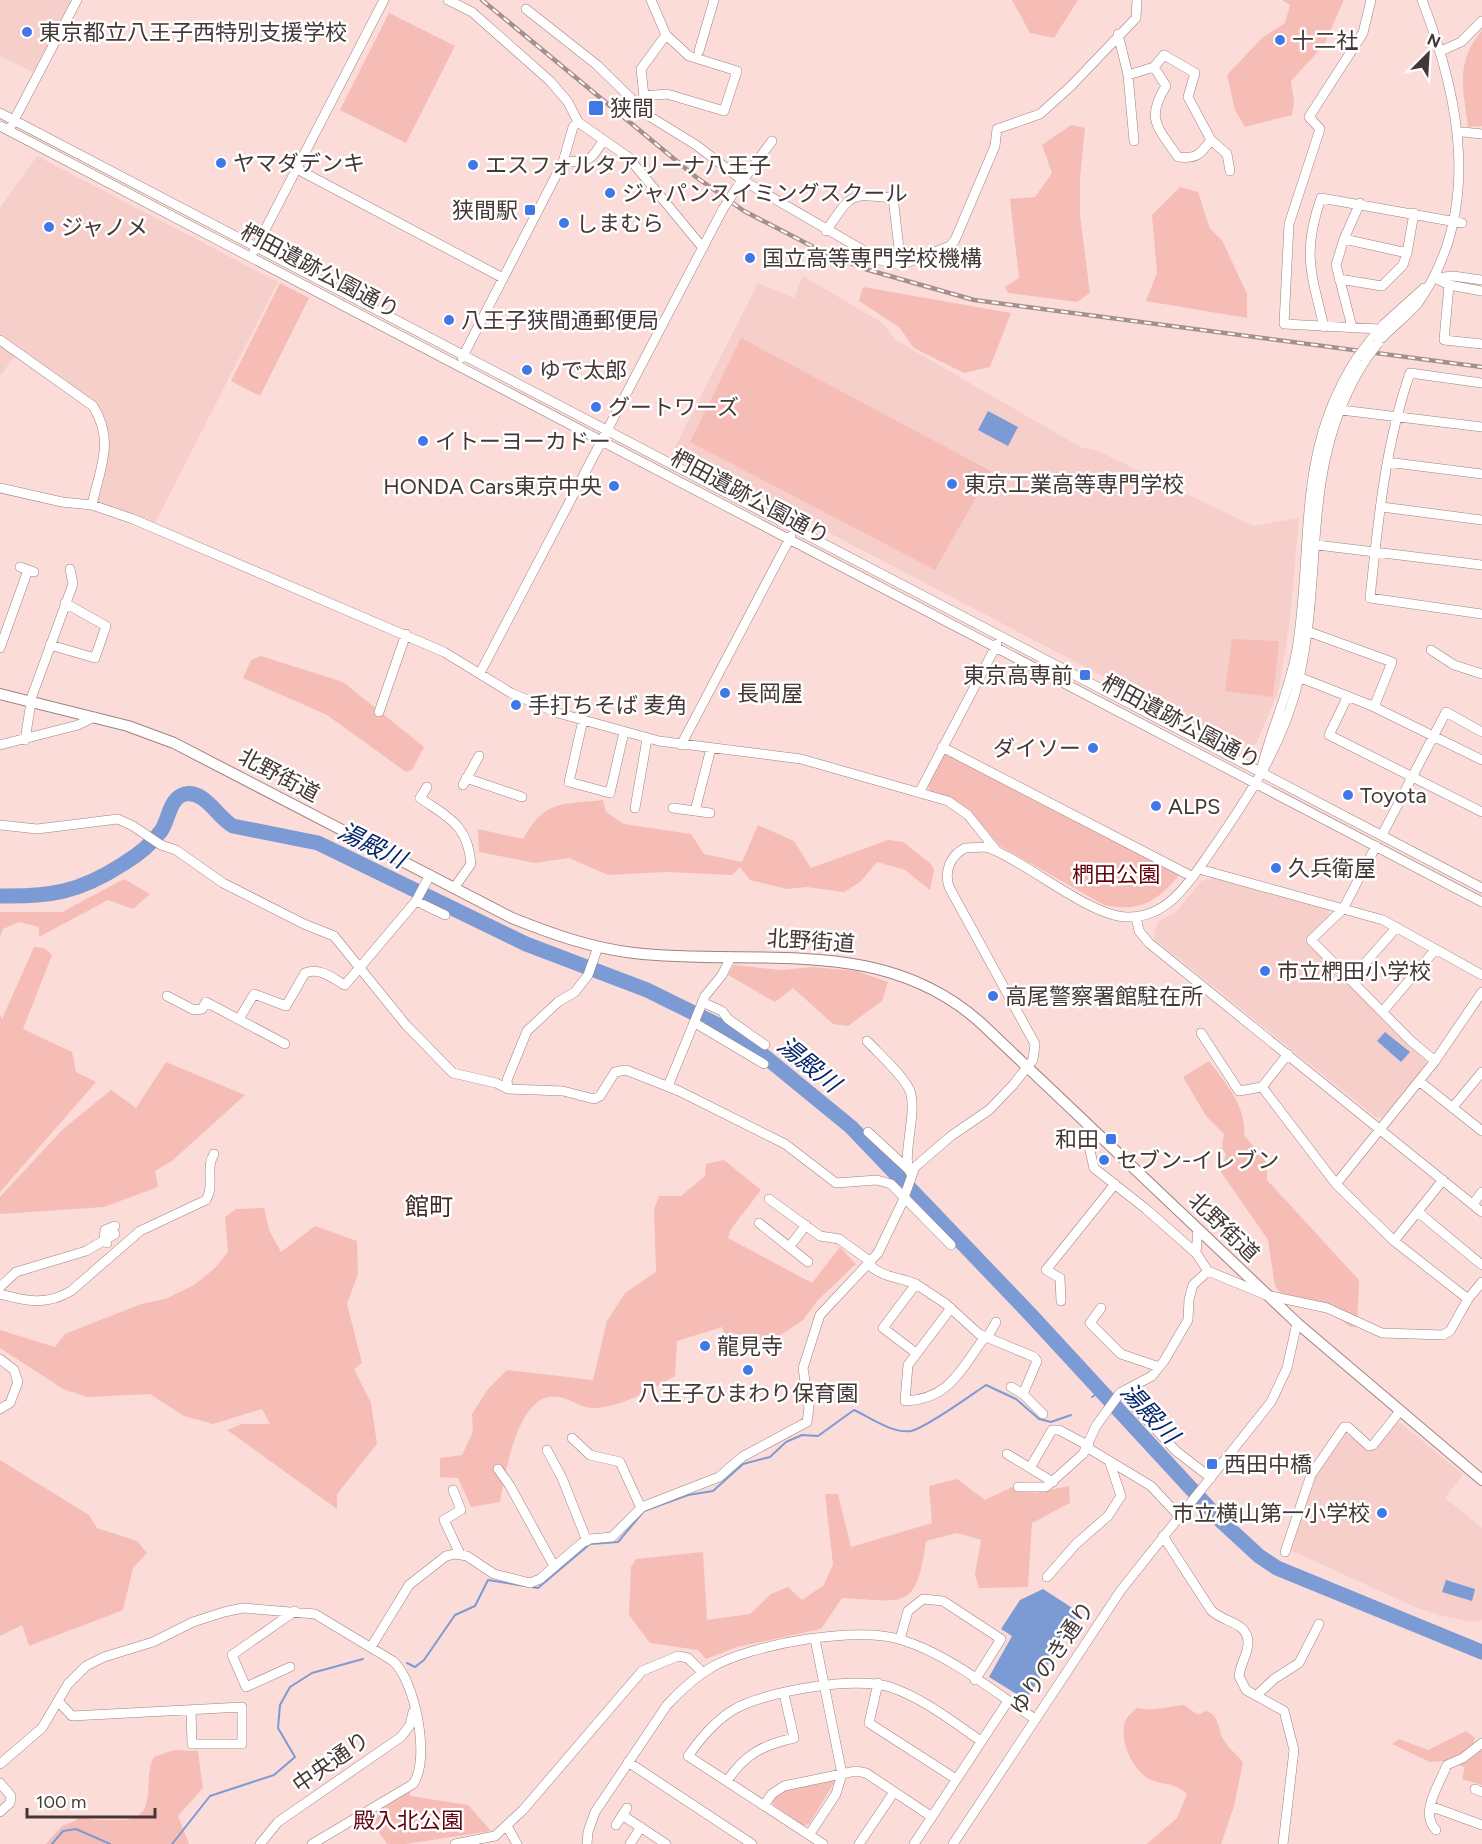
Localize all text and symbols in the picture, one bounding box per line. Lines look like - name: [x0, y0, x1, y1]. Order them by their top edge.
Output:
- place label: 東京都立八王子西特別支援学校: [39, 19, 347, 46]
- north arrow: [1398, 24, 1458, 84]
- marker: 東京都立八王子西特別支援学校: [20, 25, 34, 39]
- place label: 十二社: [1292, 27, 1358, 54]
- text: N: [1424, 30, 1443, 52]
- marker: 十二社: [1273, 33, 1287, 47]
- place label: 狭間: [610, 95, 654, 122]
- marker: 狭間: [587, 99, 605, 117]
- place label: ヤマダデンキ: [233, 150, 365, 177]
- place label: エスフォルタアリーナ八王子: [485, 152, 771, 179]
- marker: ヤマダデンキ: [214, 156, 228, 170]
- marker: エスフォルタアリーナ八王子: [466, 158, 480, 172]
- place label: ジャパンスイミングスクール: [622, 180, 908, 207]
- marker: ジャパンスイミングスクール: [603, 186, 617, 200]
- place label: 狭間駅: [452, 197, 518, 224]
- marker: 狭間駅: [523, 203, 537, 217]
- place label: しまむら: [576, 210, 664, 237]
- place label: ジャノメ: [61, 214, 148, 241]
- marker: しまむら: [557, 216, 571, 230]
- street label: 椚田遺跡公園通り: [236, 218, 404, 324]
- marker: ジャノメ: [42, 220, 56, 234]
- place label: 国立高等専門学校機構: [762, 245, 982, 272]
- marker: 国立高等専門学校機構: [743, 251, 757, 265]
- place label: 八王子狭間通郵便局: [461, 307, 659, 334]
- marker: 八王子狭間通郵便局: [442, 313, 456, 327]
- place label: ゆで太郎: [539, 357, 627, 384]
- marker: ゆで太郎: [520, 363, 534, 377]
- place label: グートワーズ: [608, 394, 739, 421]
- marker: グートワーズ: [589, 400, 603, 414]
- place label: イトーヨーカドー: [435, 428, 611, 455]
- marker: イトーヨーカドー: [416, 434, 430, 448]
- street label: 椚田遺跡公園通り: [666, 444, 834, 550]
- place label: 東京工業高等専門学校: [964, 471, 1184, 498]
- place label: HONDA Cars東京中央: [383, 473, 602, 500]
- marker: 東京工業高等専門学校: [945, 477, 959, 491]
- marker: HONDA Cars東京中央: [607, 479, 621, 493]
- place label: 東京高専前: [963, 662, 1073, 689]
- marker: 東京高専前: [1078, 668, 1092, 682]
- street label: 椚田遺跡公園通り: [1097, 669, 1265, 775]
- place label: 長岡屋: [737, 680, 803, 707]
- marker: 長岡屋: [718, 686, 732, 700]
- place label: 手打ちそば 麦角: [528, 692, 687, 719]
- marker: 手打ちそば 麦角: [509, 698, 523, 712]
- place label: ダイソー: [993, 735, 1081, 762]
- marker: ダイソー: [1086, 741, 1100, 755]
- street label: 北野街道: [234, 742, 324, 808]
- place label: Toyota: [1360, 782, 1427, 809]
- marker: Toyota: [1341, 788, 1355, 802]
- place label: ALPS: [1168, 793, 1221, 820]
- marker: ALPS: [1149, 799, 1163, 813]
- water label: 湯殿川: [333, 816, 413, 875]
- place label: 久兵衛屋: [1288, 855, 1376, 882]
- park label: 椚田公園: [1072, 861, 1160, 888]
- marker: 久兵衛屋: [1269, 861, 1283, 875]
- street label: 北野街道: [766, 924, 856, 958]
- place label: 市立椚田小学校: [1277, 958, 1431, 985]
- marker: 市立椚田小学校: [1258, 964, 1272, 978]
- place label: 高尾警察署館駐在所: [1005, 983, 1203, 1010]
- marker: 高尾警察署館駐在所: [986, 989, 1000, 1003]
- water label: 湯殿川: [772, 1030, 848, 1100]
- place label: 和田: [1055, 1126, 1099, 1153]
- marker: 和田: [1104, 1132, 1118, 1146]
- place label: セブン-イレブン: [1116, 1147, 1279, 1174]
- marker: セブン-イレブン: [1097, 1153, 1111, 1167]
- street label: 北野街道: [1183, 1187, 1265, 1267]
- district label: 館町: [405, 1192, 453, 1221]
- place label: 龍見寺: [717, 1333, 783, 1360]
- marker: 龍見寺: [698, 1339, 712, 1353]
- marker: 八王子ひまわり保育園: [741, 1363, 755, 1377]
- water label: 湯殿川: [1115, 1377, 1187, 1451]
- place label: 八王子ひまわり保育園: [638, 1380, 858, 1407]
- place label: 西田中橋: [1224, 1451, 1312, 1478]
- marker: 西田中橋: [1205, 1457, 1219, 1471]
- place label: 市立横山第一小学校: [1172, 1500, 1370, 1527]
- marker: 市立横山第一小学校: [1375, 1506, 1389, 1520]
- street label: ゆりのき通り: [1004, 1596, 1100, 1720]
- street label: 中央通り: [287, 1726, 375, 1798]
- scale bar: [27, 1781, 154, 1819]
- text: 100 m: [36, 1791, 86, 1813]
- park label: 殿入北公園: [353, 1807, 463, 1834]

